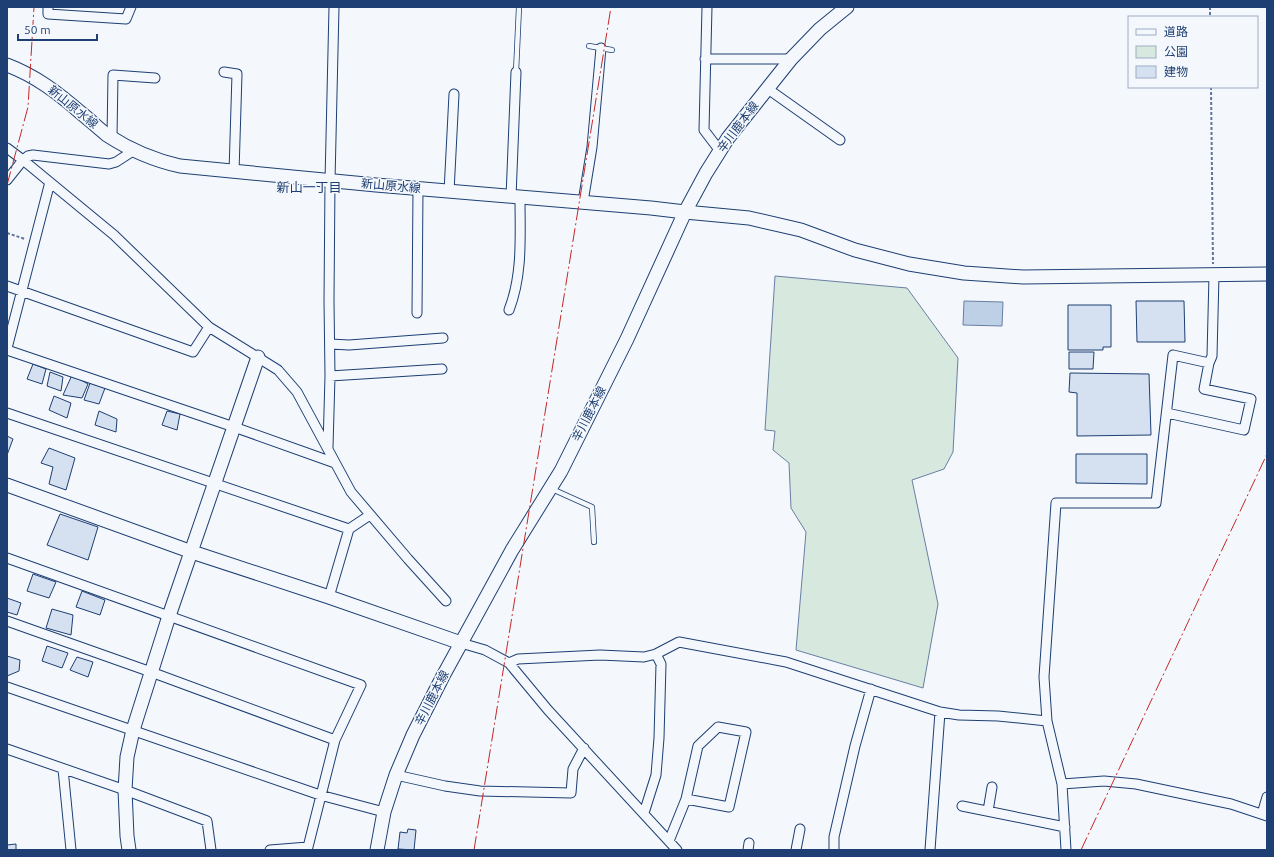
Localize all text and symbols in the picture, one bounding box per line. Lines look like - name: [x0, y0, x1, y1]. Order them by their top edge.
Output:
- scale bar: [18, 16, 97, 42]
- legend: [1128, 16, 1258, 88]
- text: 50 m: [24, 23, 51, 36]
- text: 道路: [1164, 25, 1188, 38]
- text: 公園: [1164, 45, 1188, 58]
- text: 建物: [1164, 65, 1188, 78]
- street label: 新山原水線: [46, 83, 101, 131]
- street label: 辛川鹿本線: [714, 99, 761, 155]
- street label: 新山原水線: [361, 176, 422, 195]
- district label: 新山一丁目: [276, 180, 342, 194]
- street label: 辛川鹿本線: [569, 384, 608, 443]
- street label: 辛川鹿本線: [412, 668, 451, 727]

